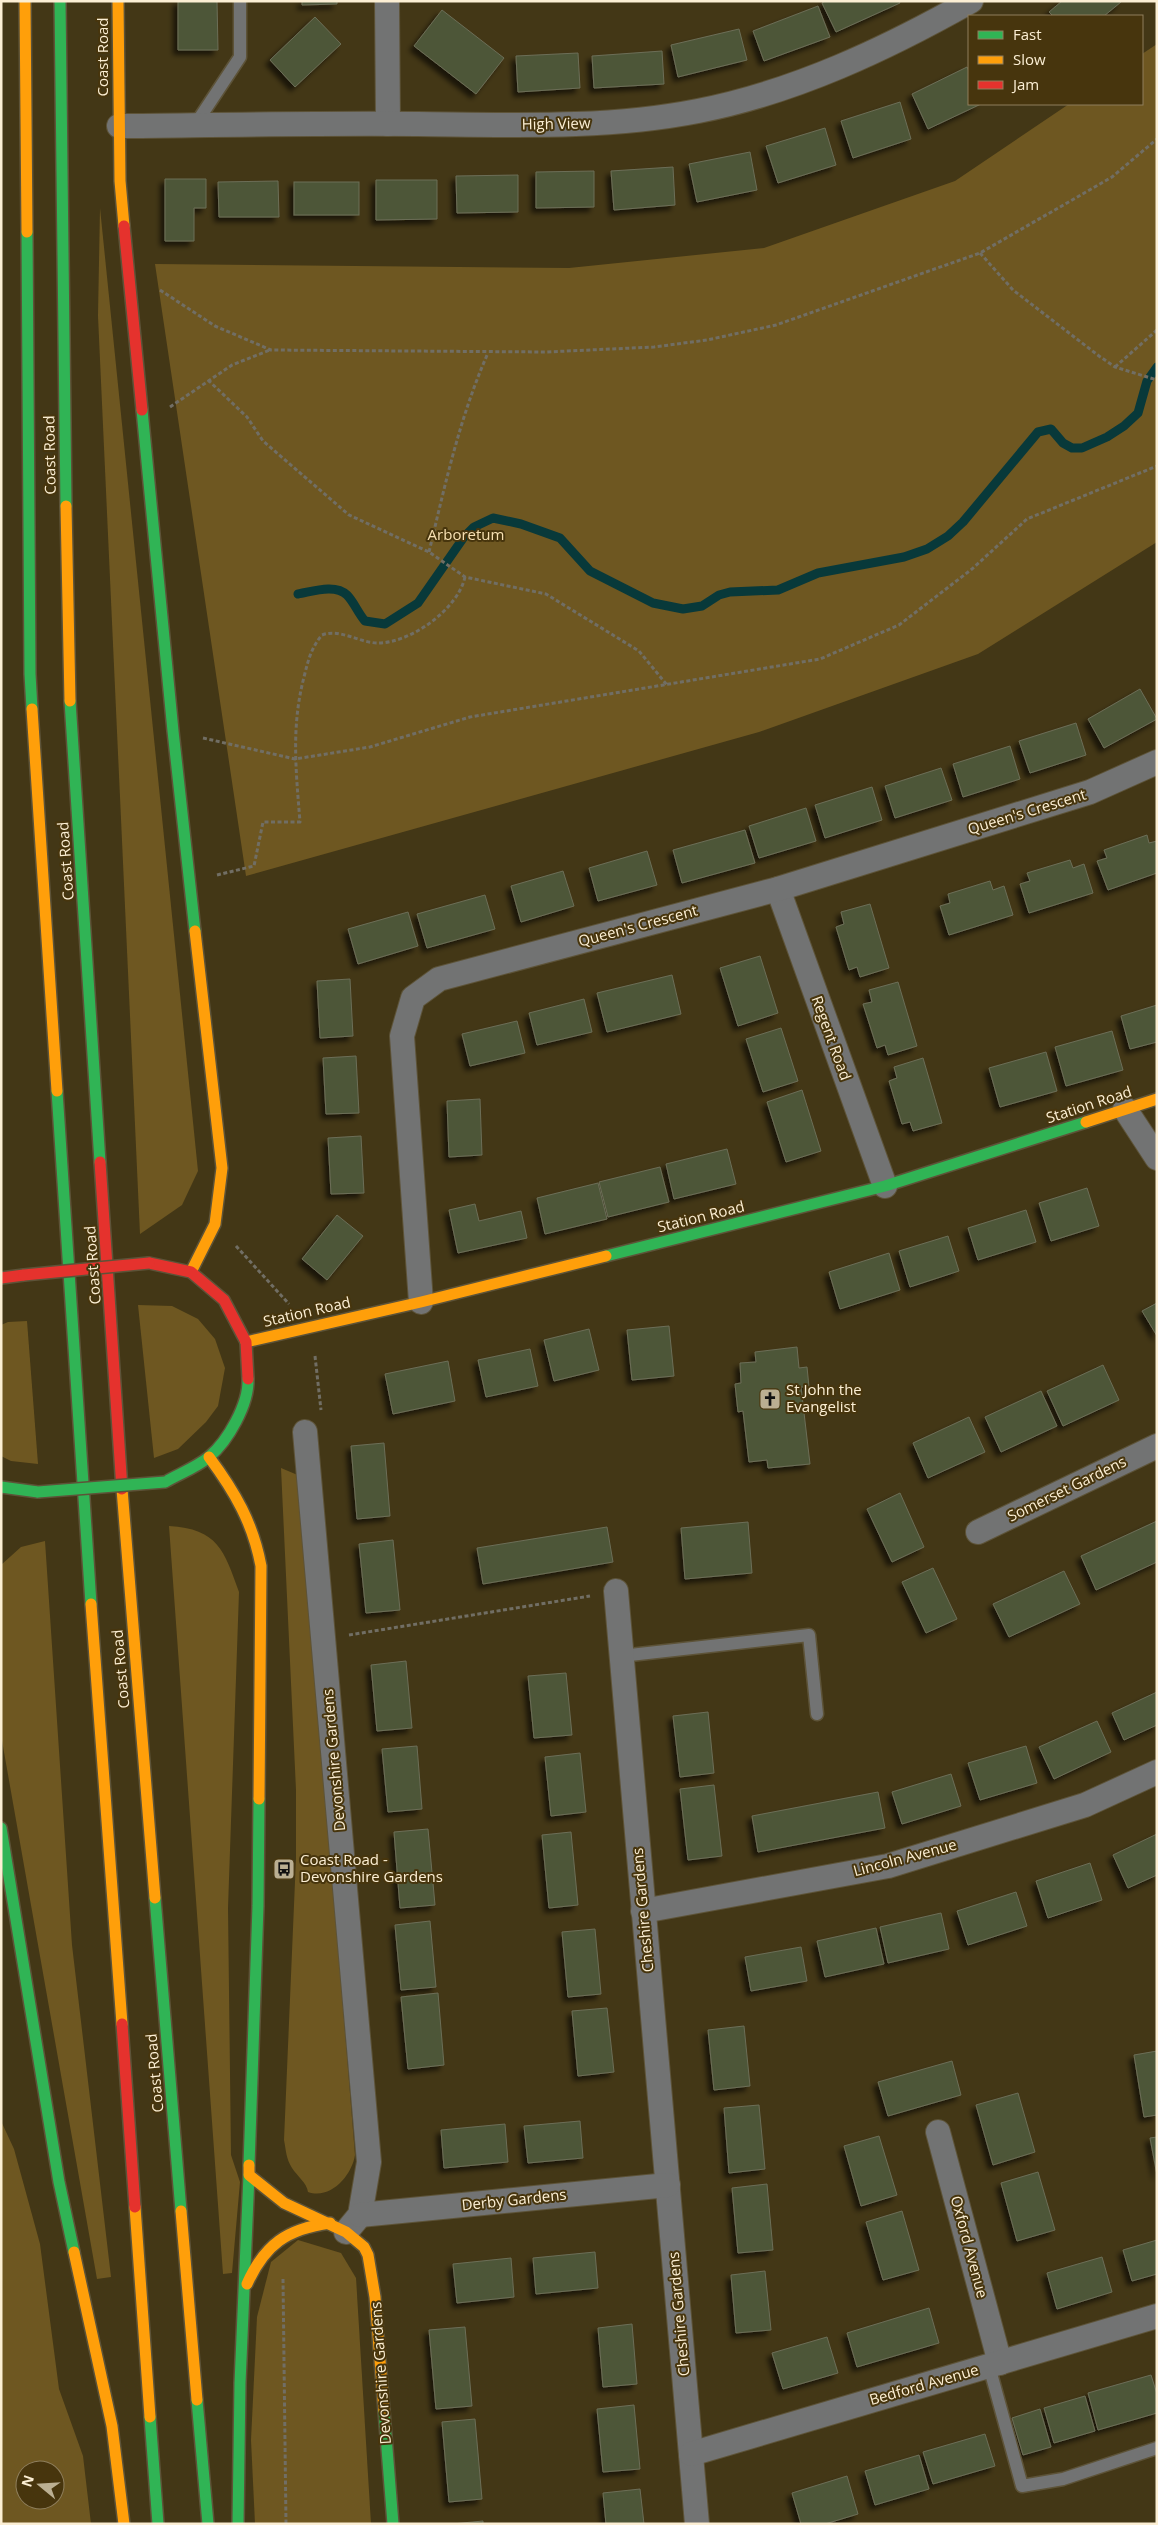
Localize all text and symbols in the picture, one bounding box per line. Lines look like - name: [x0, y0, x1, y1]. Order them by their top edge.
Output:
- legend: [968, 15, 1143, 105]
- street label: Coast Road: [92, 18, 112, 97]
- text: Fast: [1013, 24, 1042, 44]
- text: Slow: [1013, 49, 1046, 69]
- text: Jam: [1011, 74, 1039, 94]
- street label: High View: [521, 112, 591, 134]
- street label: Coast Road: [38, 415, 60, 495]
- park label: Arboretum: [428, 524, 504, 544]
- street label: Queen's Crescent: [965, 784, 1088, 839]
- street label: Coast Road: [52, 821, 78, 901]
- street label: Queen's Crescent: [576, 900, 700, 951]
- street label: Regent Road: [807, 993, 856, 1083]
- street label: Station Road: [1043, 1081, 1134, 1127]
- street label: Station Road: [655, 1196, 746, 1236]
- street label: Coast Road: [79, 1225, 105, 1305]
- street label: Station Road: [261, 1291, 352, 1331]
- place label: St John the Evangelist: [786, 1379, 862, 1416]
- church icon: St John the Evangelist: [758, 1387, 782, 1411]
- street label: Somerset Gardens: [1004, 1451, 1129, 1526]
- street label: Coast Road: [107, 1629, 133, 1709]
- street label: Devonshire Gardens: [317, 1688, 349, 1832]
- street label: Lincoln Avenue: [851, 1834, 959, 1880]
- street label: Cheshire Gardens: [627, 1847, 657, 1973]
- place label: Coast Road - Devonshire Gardens: [300, 1849, 443, 1886]
- bus stop icon: Coast Road - Devonshire Gardens: [272, 1857, 296, 1881]
- street label: Coast Road: [141, 2033, 167, 2113]
- street label: Derby Gardens: [460, 2184, 567, 2214]
- street label: Oxford Avenue: [947, 2193, 993, 2300]
- street label: Cheshire Gardens: [663, 2251, 693, 2377]
- street label: Devonshire Gardens: [365, 2301, 395, 2445]
- street label: Bedford Avenue: [867, 2359, 981, 2409]
- north arrow: [15, 2460, 65, 2510]
- text: N: [16, 2472, 38, 2489]

